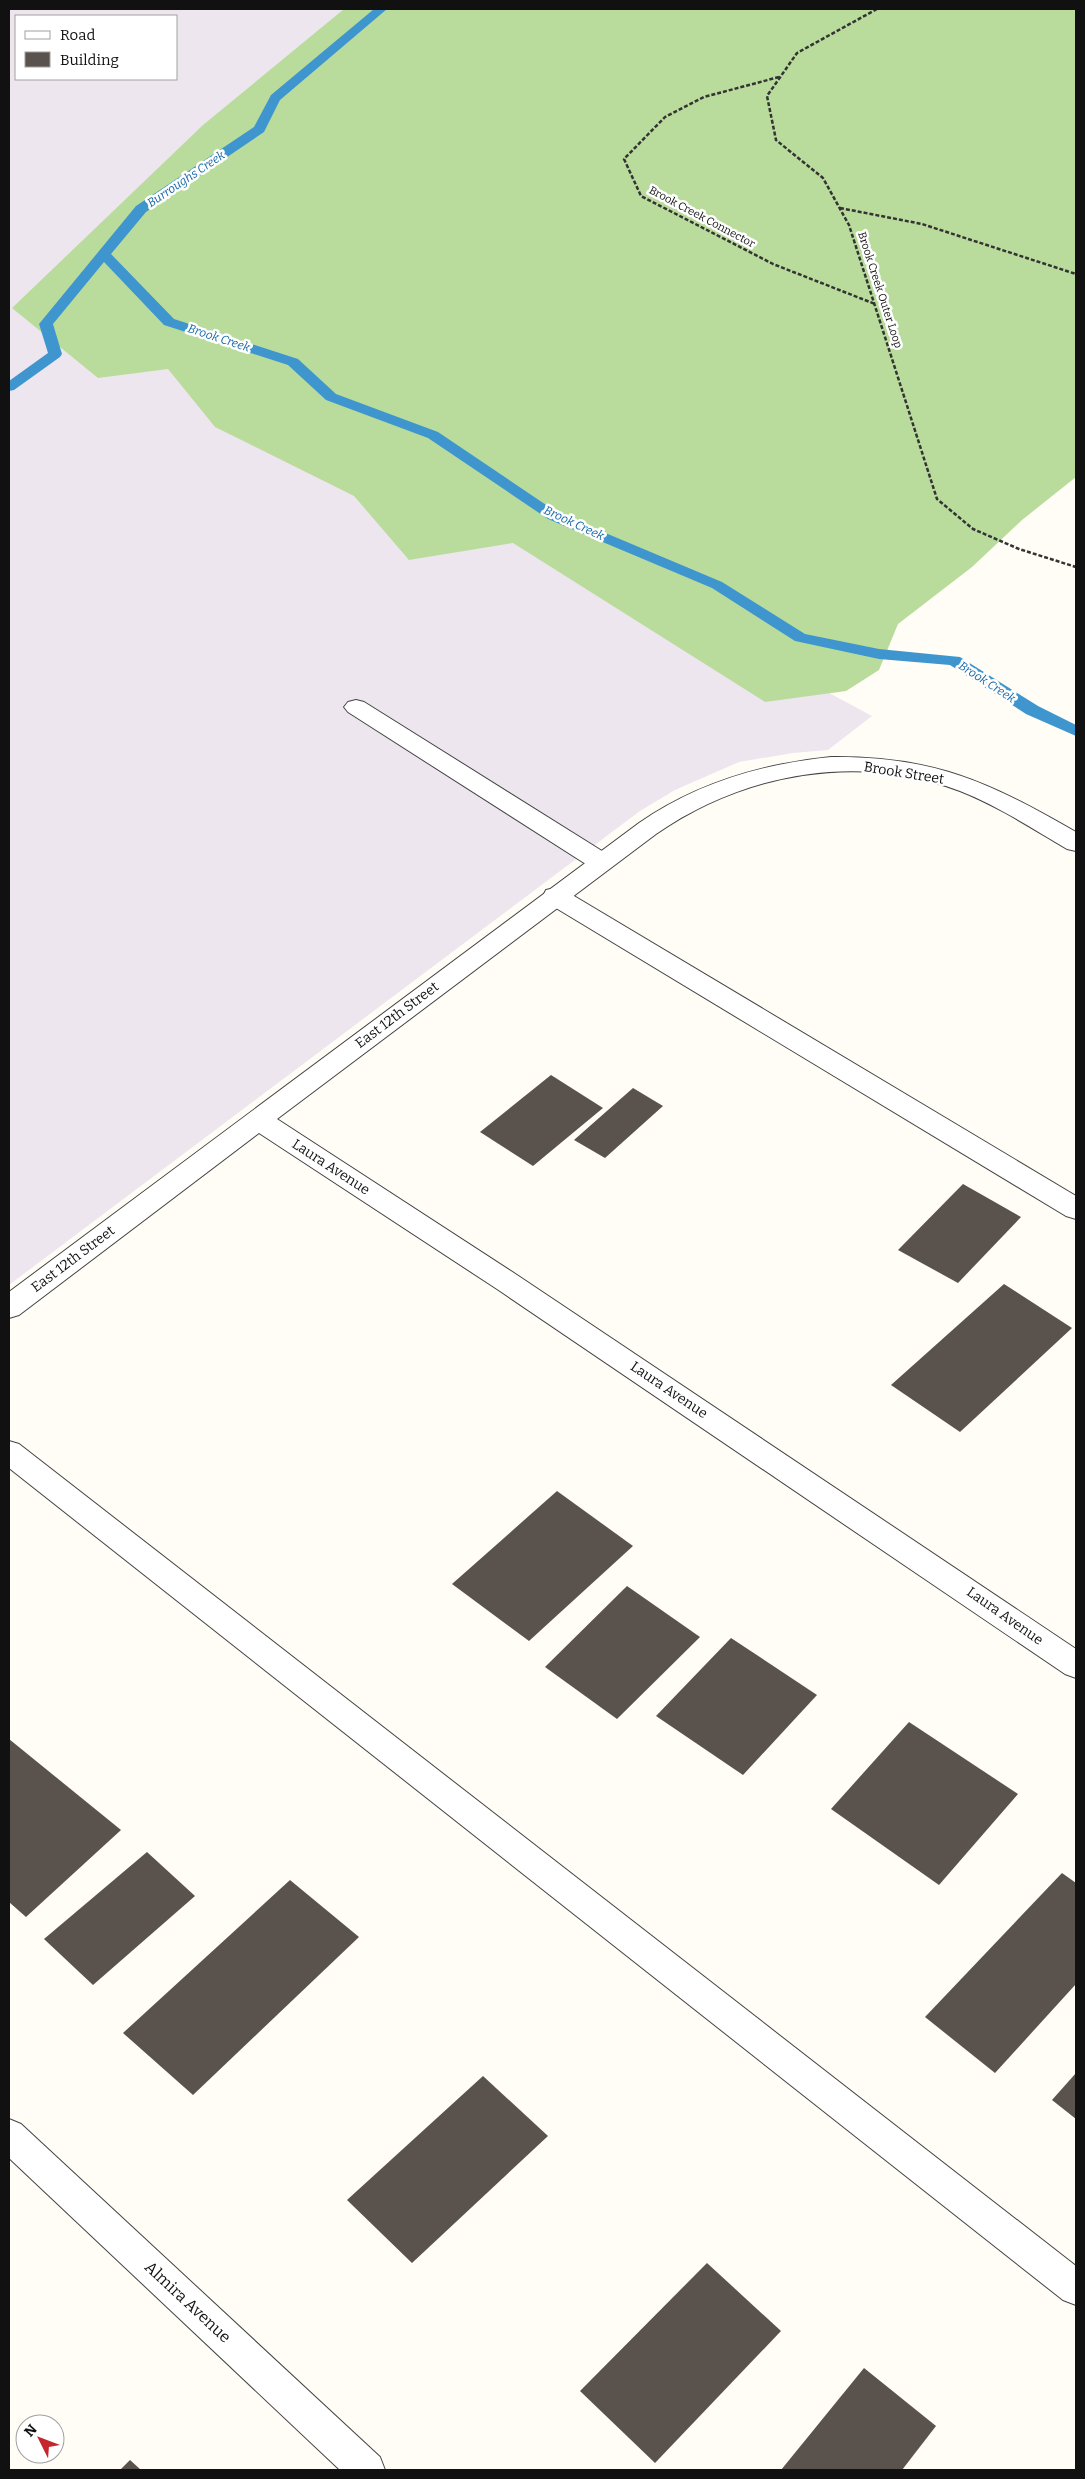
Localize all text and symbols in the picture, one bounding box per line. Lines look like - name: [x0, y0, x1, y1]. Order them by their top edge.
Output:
- legend: [15, 15, 178, 80]
- text: Road: [60, 26, 95, 44]
- text: Building: [60, 51, 119, 69]
- water label: Burroughs Creek: [145, 148, 228, 210]
- street label: Brook Creek Connector: [647, 184, 757, 251]
- street label: Brook Creek Outer Loop: [855, 230, 905, 350]
- water label: Brook Creek: [186, 321, 252, 355]
- water label: Brook Creek: [542, 503, 607, 543]
- water label: Brook Creek: [956, 659, 1018, 706]
- street label: Brook Street: [863, 758, 945, 788]
- street label: East 12th Street: [352, 978, 442, 1052]
- street label: Laura Avenue: [289, 1136, 373, 1198]
- street label: East 12th Street: [28, 1222, 118, 1296]
- street label: Laura Avenue: [627, 1358, 711, 1422]
- street label: Laura Avenue: [964, 1583, 1046, 1649]
- street label: Almira Avenue: [141, 2257, 235, 2347]
- north arrow: [15, 2414, 65, 2464]
- text: N: [21, 2421, 41, 2440]

